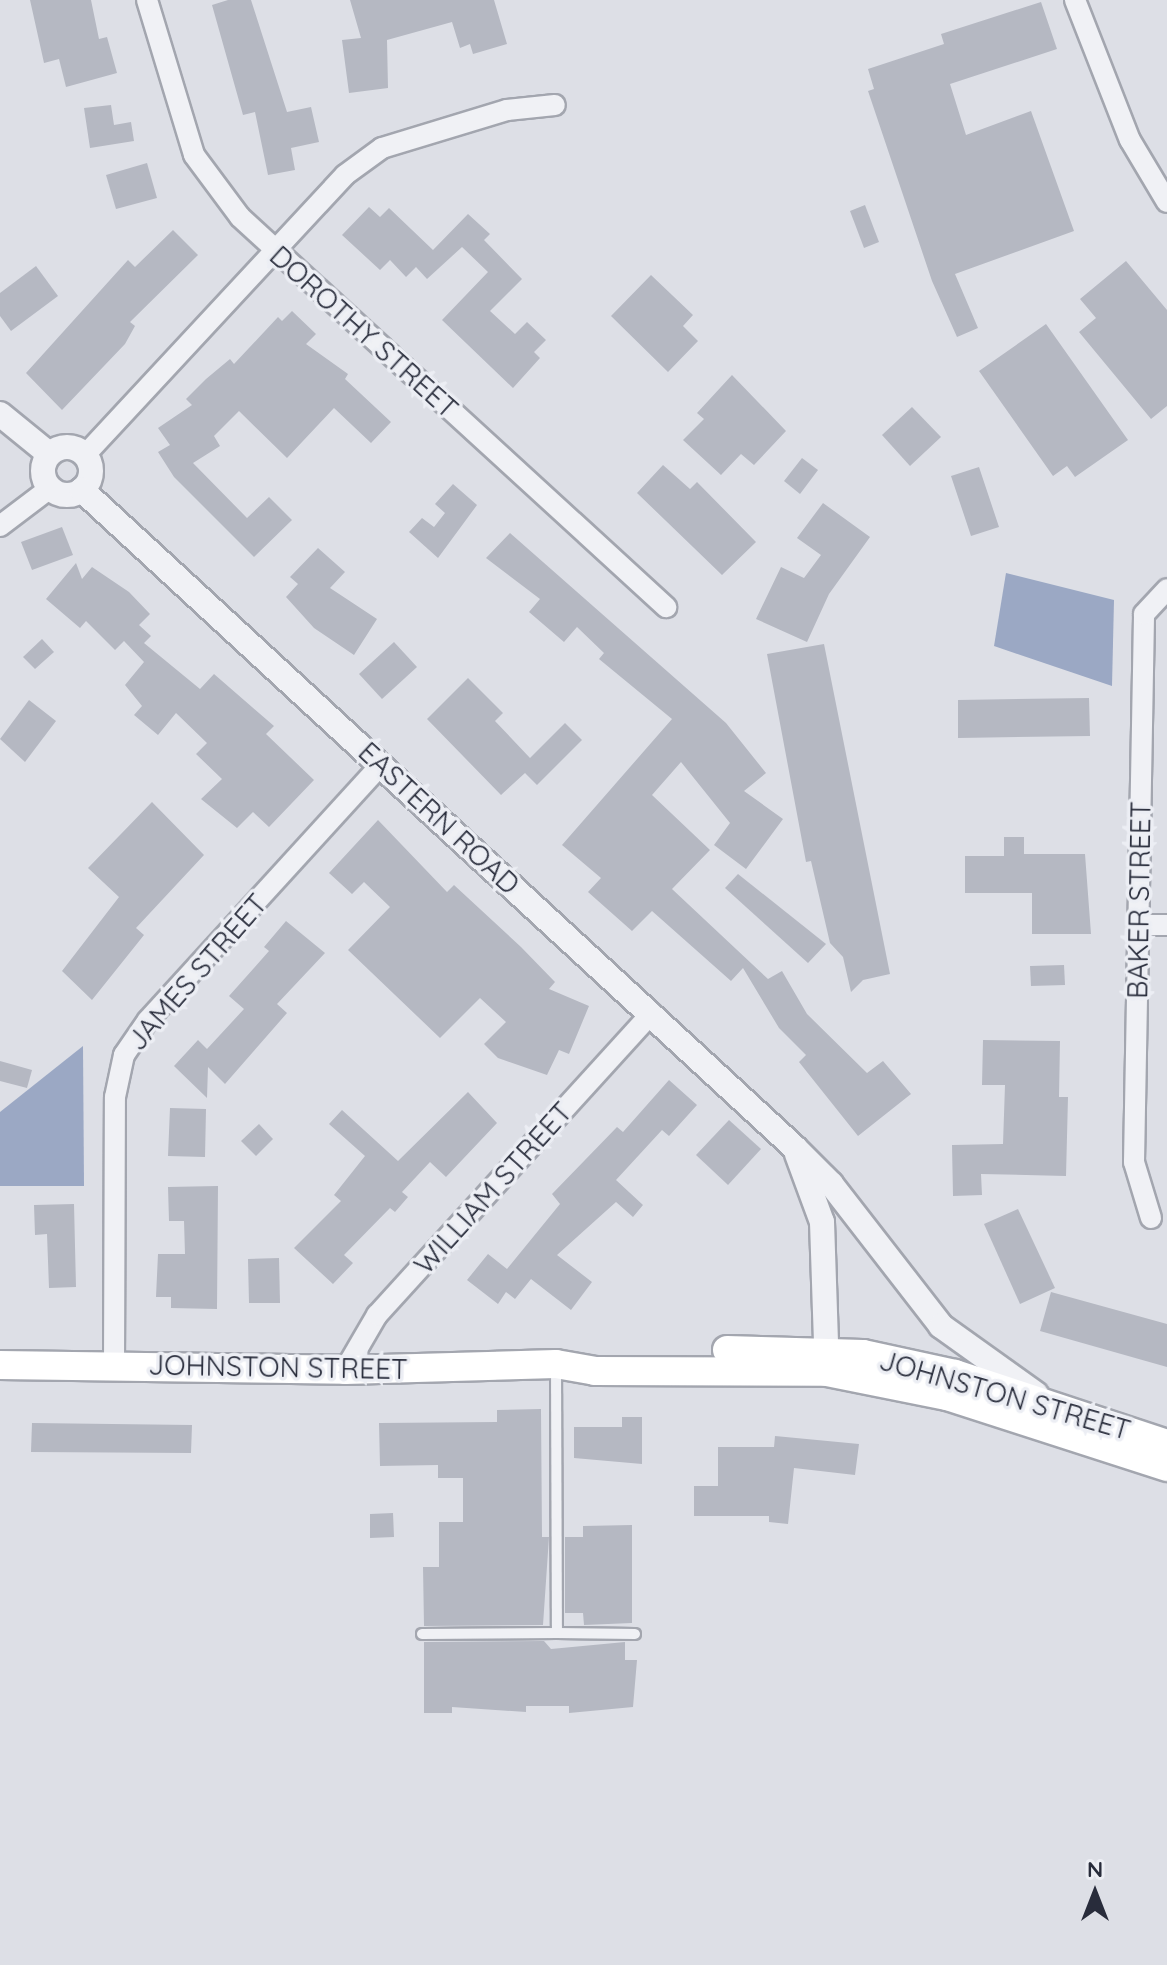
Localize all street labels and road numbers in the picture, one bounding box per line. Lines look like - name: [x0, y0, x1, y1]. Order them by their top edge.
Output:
- street label: DOROTHY STREET: [263, 239, 465, 425]
- street label: EASTERN ROAD: [352, 735, 526, 901]
- street label: BAKER STREET: [1120, 801, 1158, 999]
- street label: JAMES STREET: [120, 887, 274, 1057]
- street label: WILLIAM STREET: [407, 1095, 579, 1281]
- street label: JOHNSTON STREET: [876, 1343, 1134, 1447]
- street label: JOHNSTON STREET: [148, 1348, 408, 1386]

